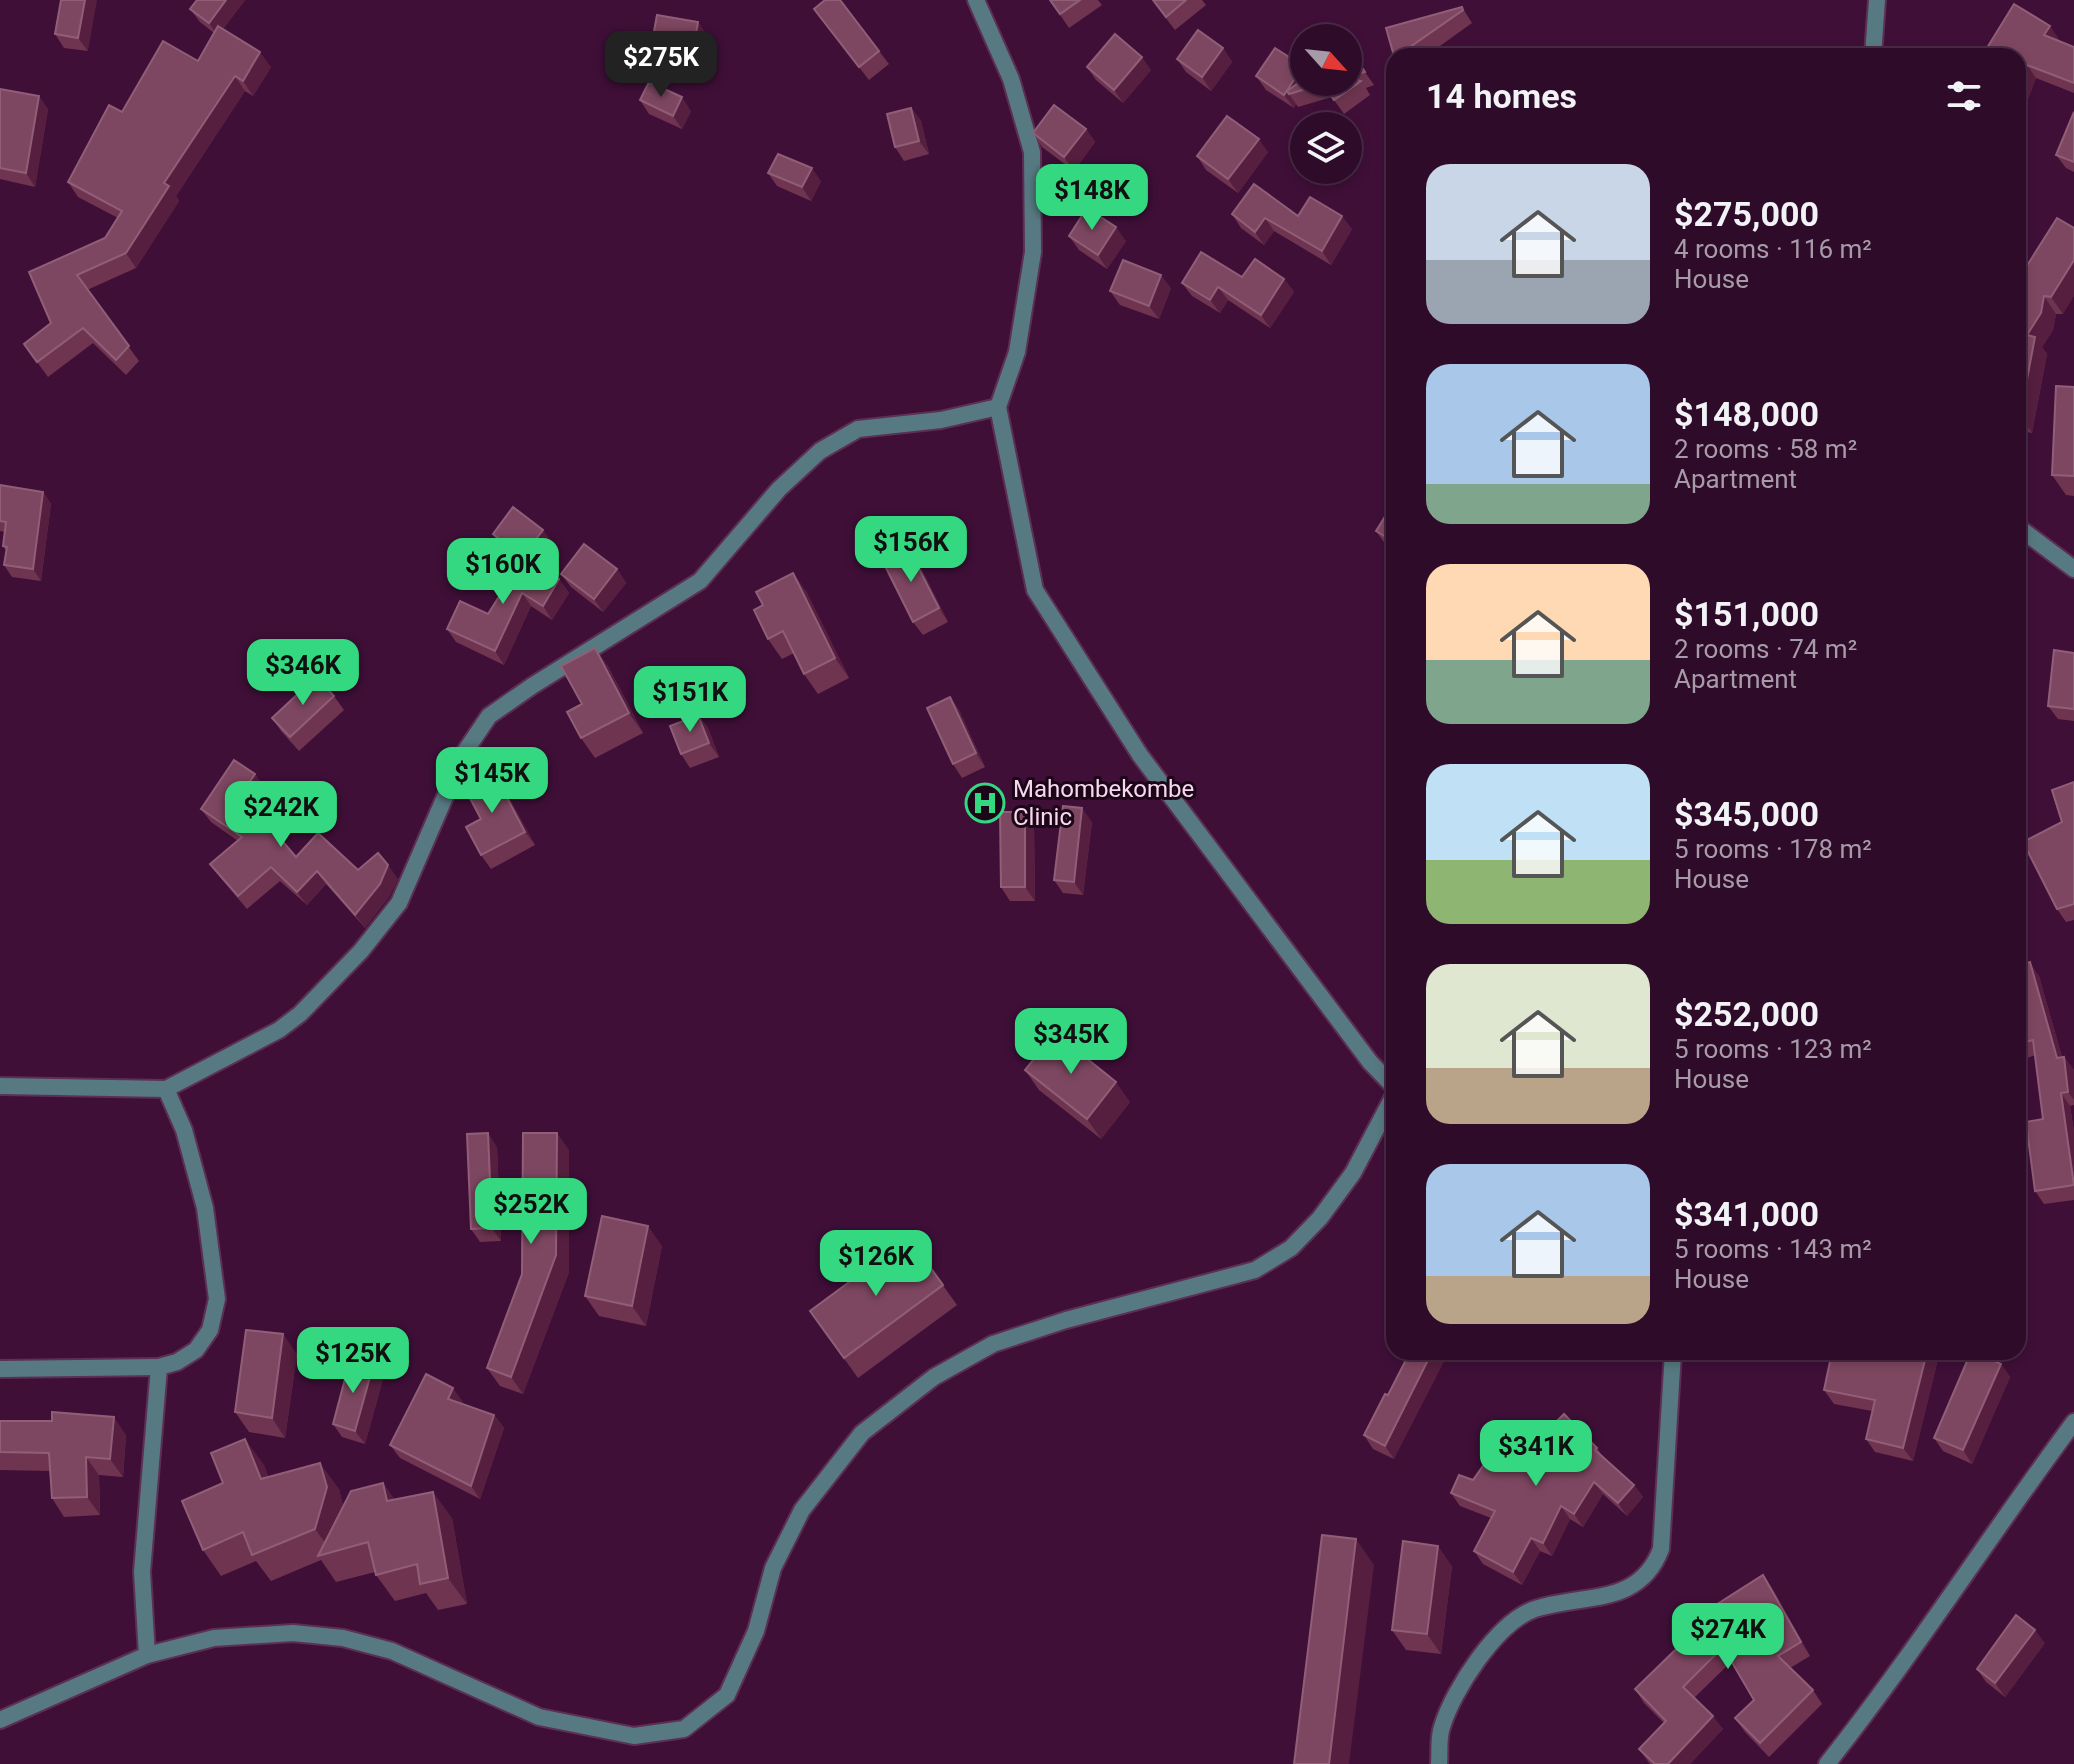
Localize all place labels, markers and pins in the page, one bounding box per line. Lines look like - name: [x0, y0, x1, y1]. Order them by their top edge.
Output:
- pin: $275K: [605, 31, 717, 99]
- pin: $148K: [1036, 164, 1148, 232]
- pin: $156K: [855, 516, 967, 584]
- pin: $160K: [447, 538, 559, 606]
- pin: $346K: [247, 639, 359, 707]
- pin: $151K: [634, 666, 746, 734]
- pin: $145K: [436, 747, 548, 815]
- place label: Mahombekombe Clinic: [1013, 775, 1194, 831]
- pin: $242K: [225, 781, 337, 849]
- hospital icon: Mahombekombe Clinic: [964, 782, 1006, 824]
- pin: $345K: [1015, 1008, 1127, 1076]
- pin: $252K: [475, 1178, 587, 1246]
- pin: $126K: [820, 1230, 932, 1298]
- pin: $125K: [297, 1327, 409, 1395]
- pin: $341K: [1480, 1420, 1592, 1488]
- pin: $274K: [1672, 1603, 1784, 1671]

